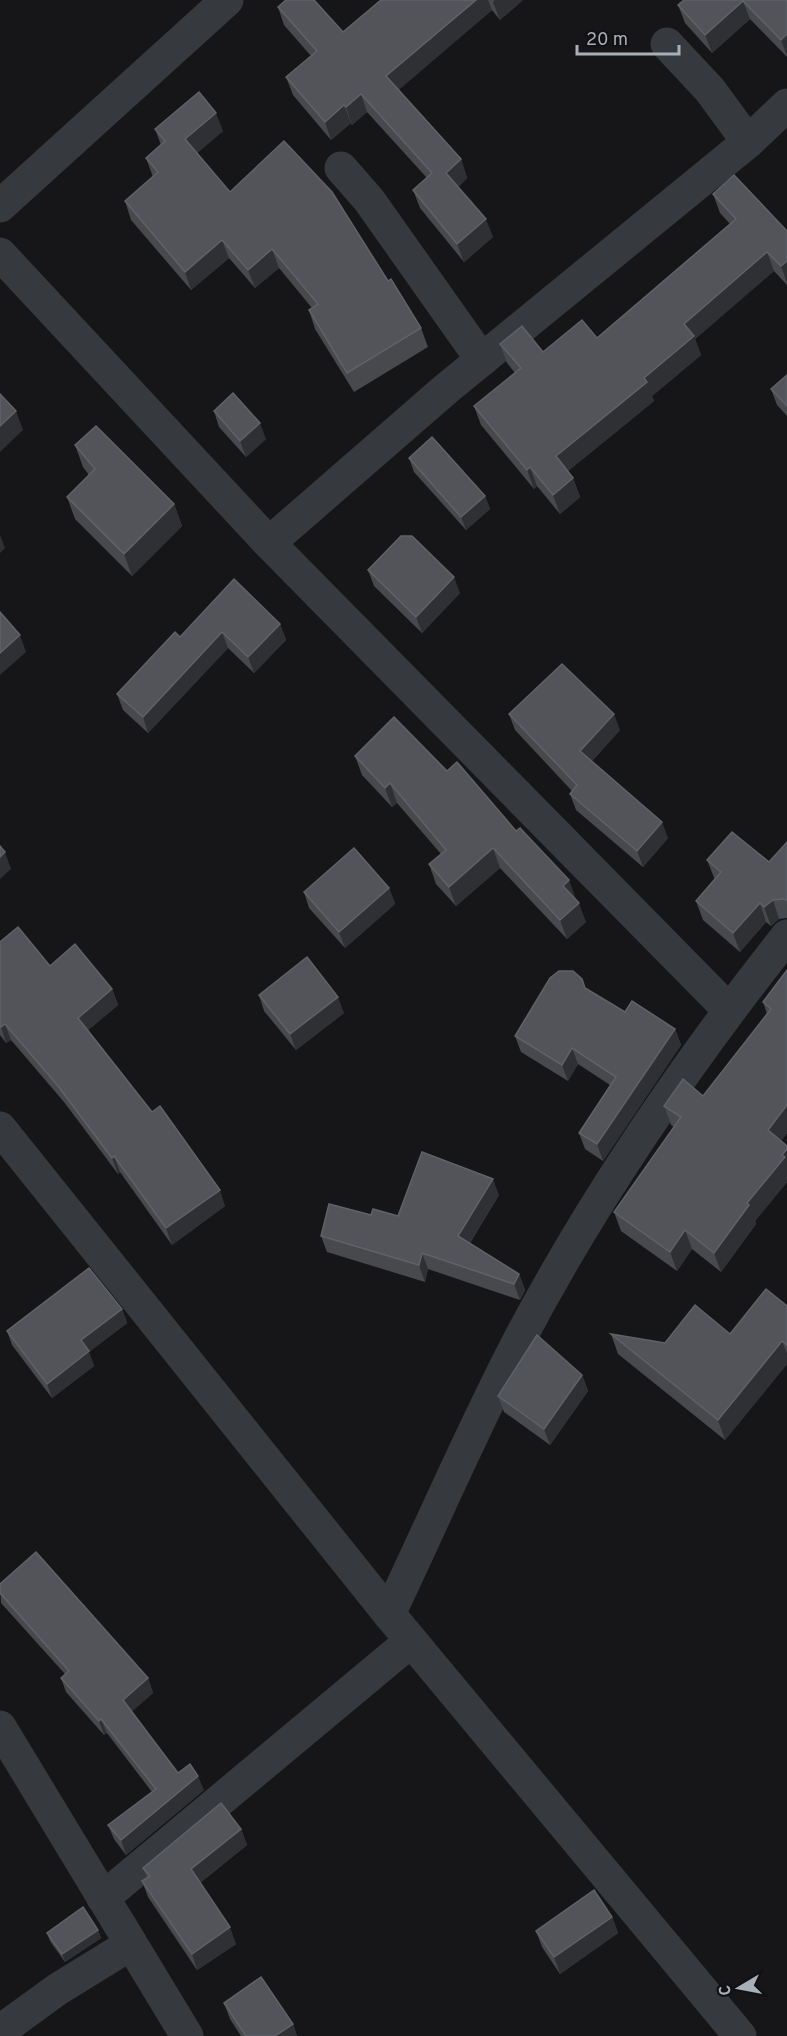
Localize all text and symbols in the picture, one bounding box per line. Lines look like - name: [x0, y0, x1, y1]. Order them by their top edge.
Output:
- scale bar: [577, 18, 679, 56]
- text: 20 m: [586, 29, 628, 52]
- north arrow: [709, 1958, 769, 2018]
- text: С: [715, 1983, 737, 1997]

